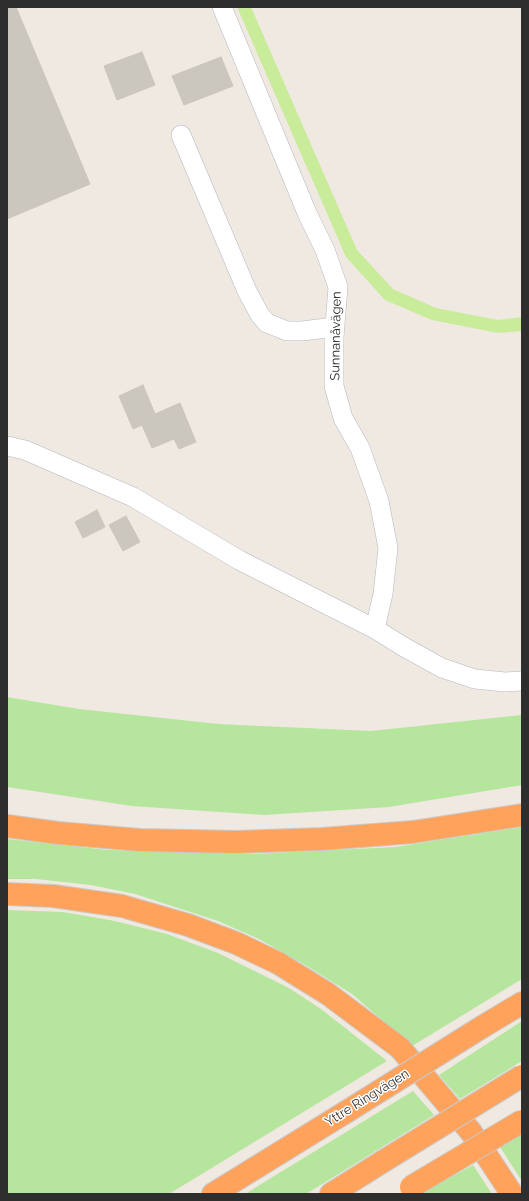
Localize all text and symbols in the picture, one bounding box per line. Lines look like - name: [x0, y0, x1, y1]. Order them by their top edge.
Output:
- street label: Sunnanåvägen: [327, 291, 345, 381]
- street label: Yttre Ringvägen: [322, 1066, 412, 1130]

